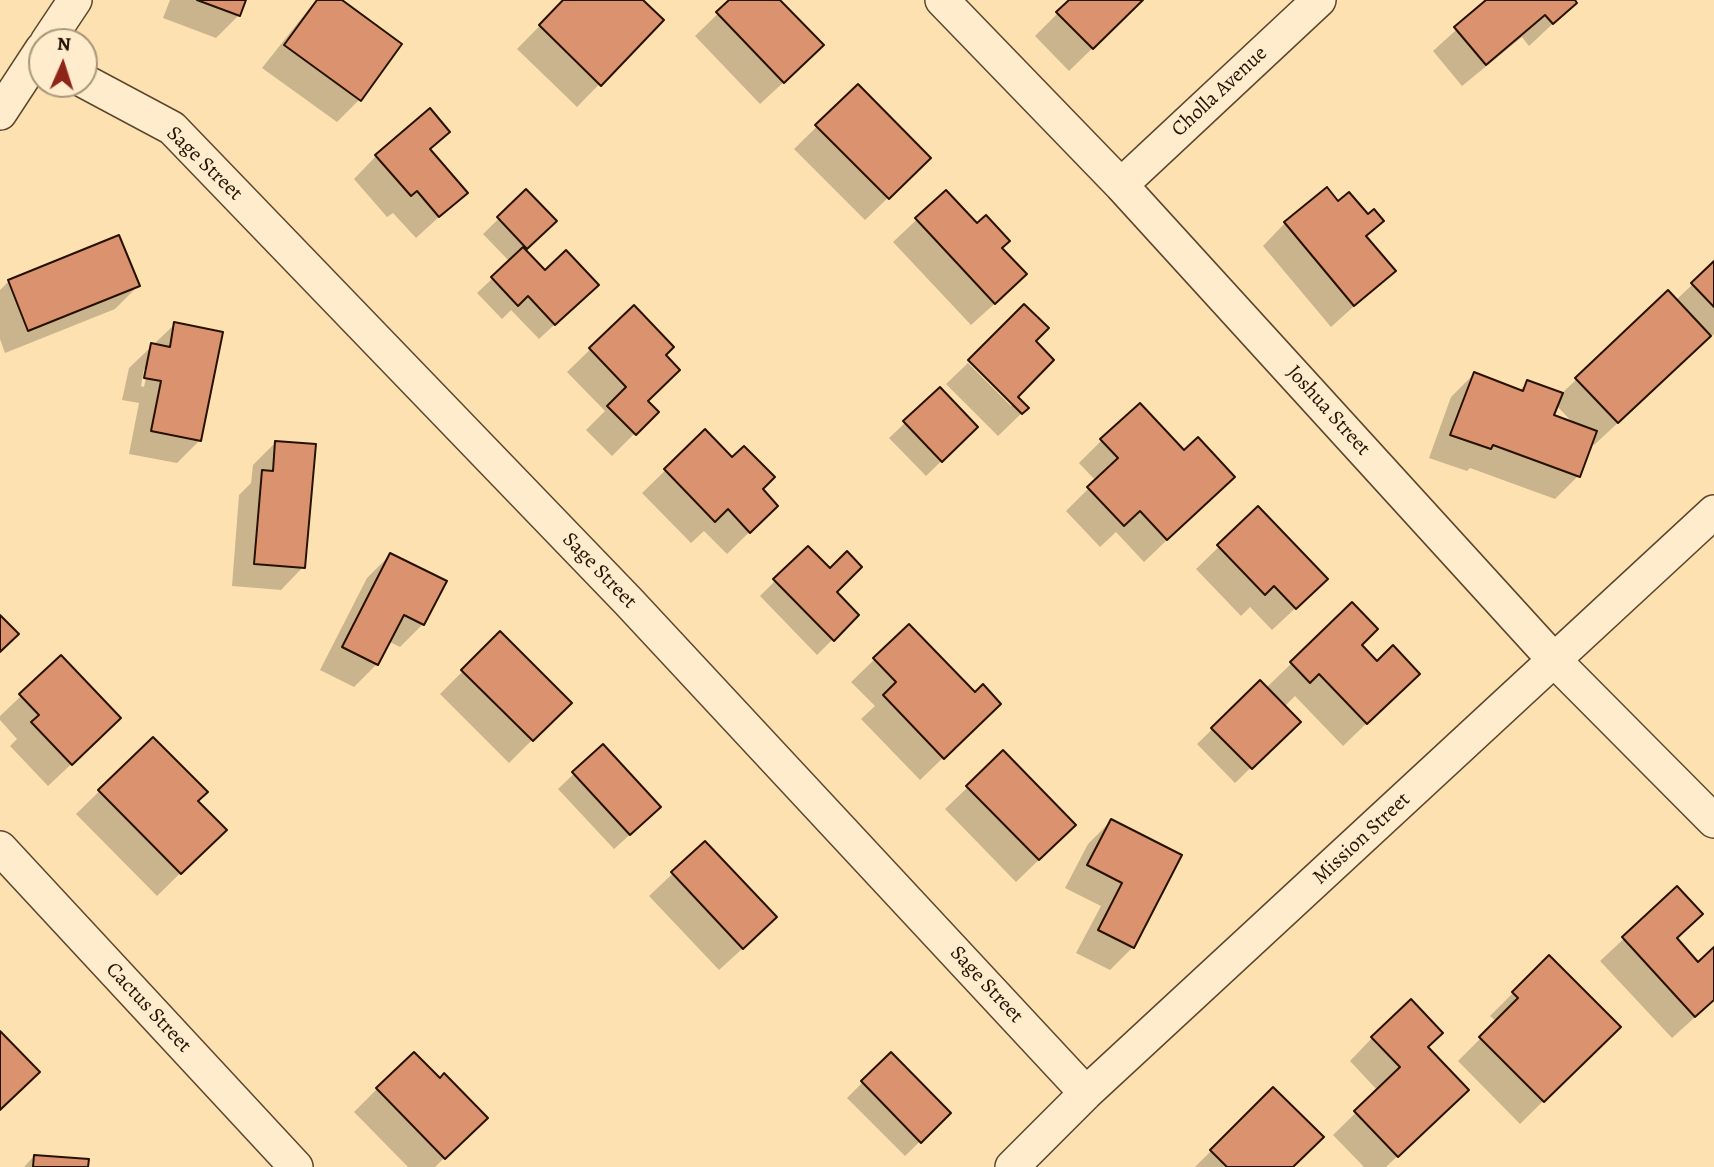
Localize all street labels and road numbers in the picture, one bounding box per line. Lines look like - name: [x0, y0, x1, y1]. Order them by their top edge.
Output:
- street label: Cholla Avenue: [1167, 41, 1273, 143]
- street label: Sage Street: [161, 122, 247, 206]
- street label: Joshua Street: [1281, 361, 1375, 461]
- street label: Sage Street: [557, 528, 641, 614]
- street label: Mission Street: [1308, 787, 1416, 891]
- street label: Sage Street: [944, 941, 1028, 1029]
- street label: Cactus Street: [100, 958, 196, 1058]

